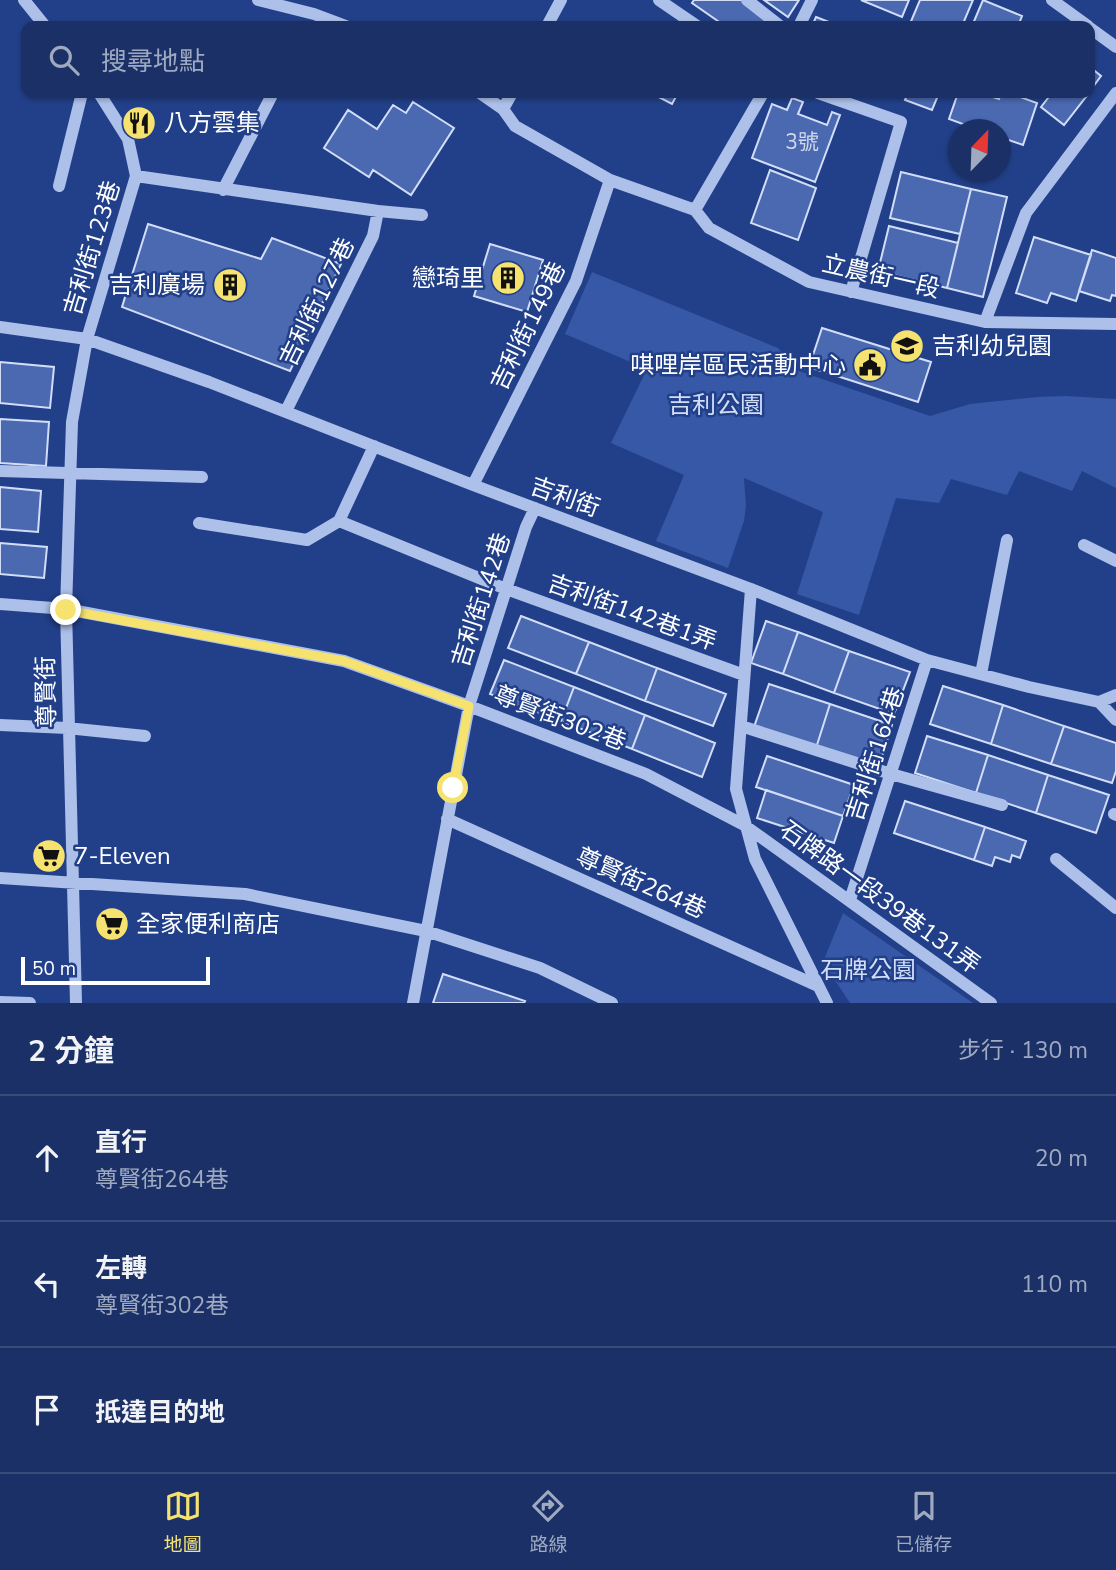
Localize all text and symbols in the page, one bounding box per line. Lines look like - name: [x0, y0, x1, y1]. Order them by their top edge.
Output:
- search box: [21, 21, 1095, 98]
- icon: search: [45, 41, 83, 79]
- text: 搜尋地點: [101, 44, 205, 79]
- restaurant icon: 八方雲集: [120, 104, 158, 142]
- place label: 八方雲集: [164, 107, 260, 139]
- north arrow: [948, 119, 1011, 182]
- house number: 3號: [785, 128, 819, 156]
- street label: 吉利街123巷: [56, 177, 128, 319]
- street label: 吉利街127巷: [272, 232, 362, 372]
- street label: 立農街一段: [819, 247, 943, 305]
- street label: 吉利街149巷: [483, 256, 573, 396]
- building icon: 戀琦里: [489, 259, 527, 297]
- place label: 戀琦里: [412, 262, 484, 294]
- building icon: 吉利廣場: [211, 266, 249, 304]
- place label: 吉利廣場: [109, 269, 205, 301]
- school or university icon: 吉利幼兒園: [888, 327, 926, 365]
- place label: 吉利幼兒園: [932, 330, 1052, 362]
- public building icon: 唭哩岸區民活動中心: [851, 346, 889, 384]
- place label: 唭哩岸區民活動中心: [630, 349, 846, 381]
- park label: 吉利公園: [668, 389, 764, 421]
- street label: 吉利街: [526, 470, 604, 524]
- street label: 吉利街142巷: [444, 529, 518, 671]
- street label: 吉利街142巷1弄: [543, 567, 721, 657]
- route end: [50, 594, 81, 625]
- street label: 尊賢街: [29, 656, 63, 728]
- street label: 尊賢街302巷: [489, 678, 631, 758]
- street label: 吉利街164巷: [838, 683, 912, 825]
- route start: [437, 772, 468, 803]
- street label: 石牌路一段39巷131弄: [774, 814, 986, 980]
- supermarket icon: 7-Eleven: [30, 837, 68, 875]
- place label: 7-Eleven: [74, 840, 171, 872]
- street label: 尊賢街264巷: [571, 840, 711, 926]
- supermarket icon: 全家便利商店: [93, 905, 131, 943]
- place label: 全家便利商店: [136, 908, 280, 940]
- scale bar: [21, 954, 210, 986]
- park label: 石牌公園: [820, 954, 916, 986]
- text: 50 m: [32, 956, 76, 982]
- text: 2 分鐘: [28, 1031, 114, 1072]
- text: 步行 · 130 m: [958, 1035, 1088, 1066]
- text: 直行: [95, 1125, 147, 1160]
- icon: ahead: [28, 1139, 66, 1177]
- text: 20 m: [1035, 1143, 1088, 1174]
- text: 尊賢街264巷: [95, 1164, 228, 1195]
- text: 左轉: [95, 1251, 147, 1286]
- icon: left: [28, 1265, 66, 1303]
- text: 110 m: [1021, 1269, 1088, 1300]
- text: 尊賢街302巷: [95, 1290, 228, 1321]
- icon: arrive: [28, 1391, 66, 1429]
- text: 抵達目的地: [95, 1395, 225, 1430]
- tab: 地圖: [164, 1487, 202, 1558]
- tab: 路線: [529, 1487, 567, 1558]
- tab: 已儲存: [895, 1487, 952, 1558]

